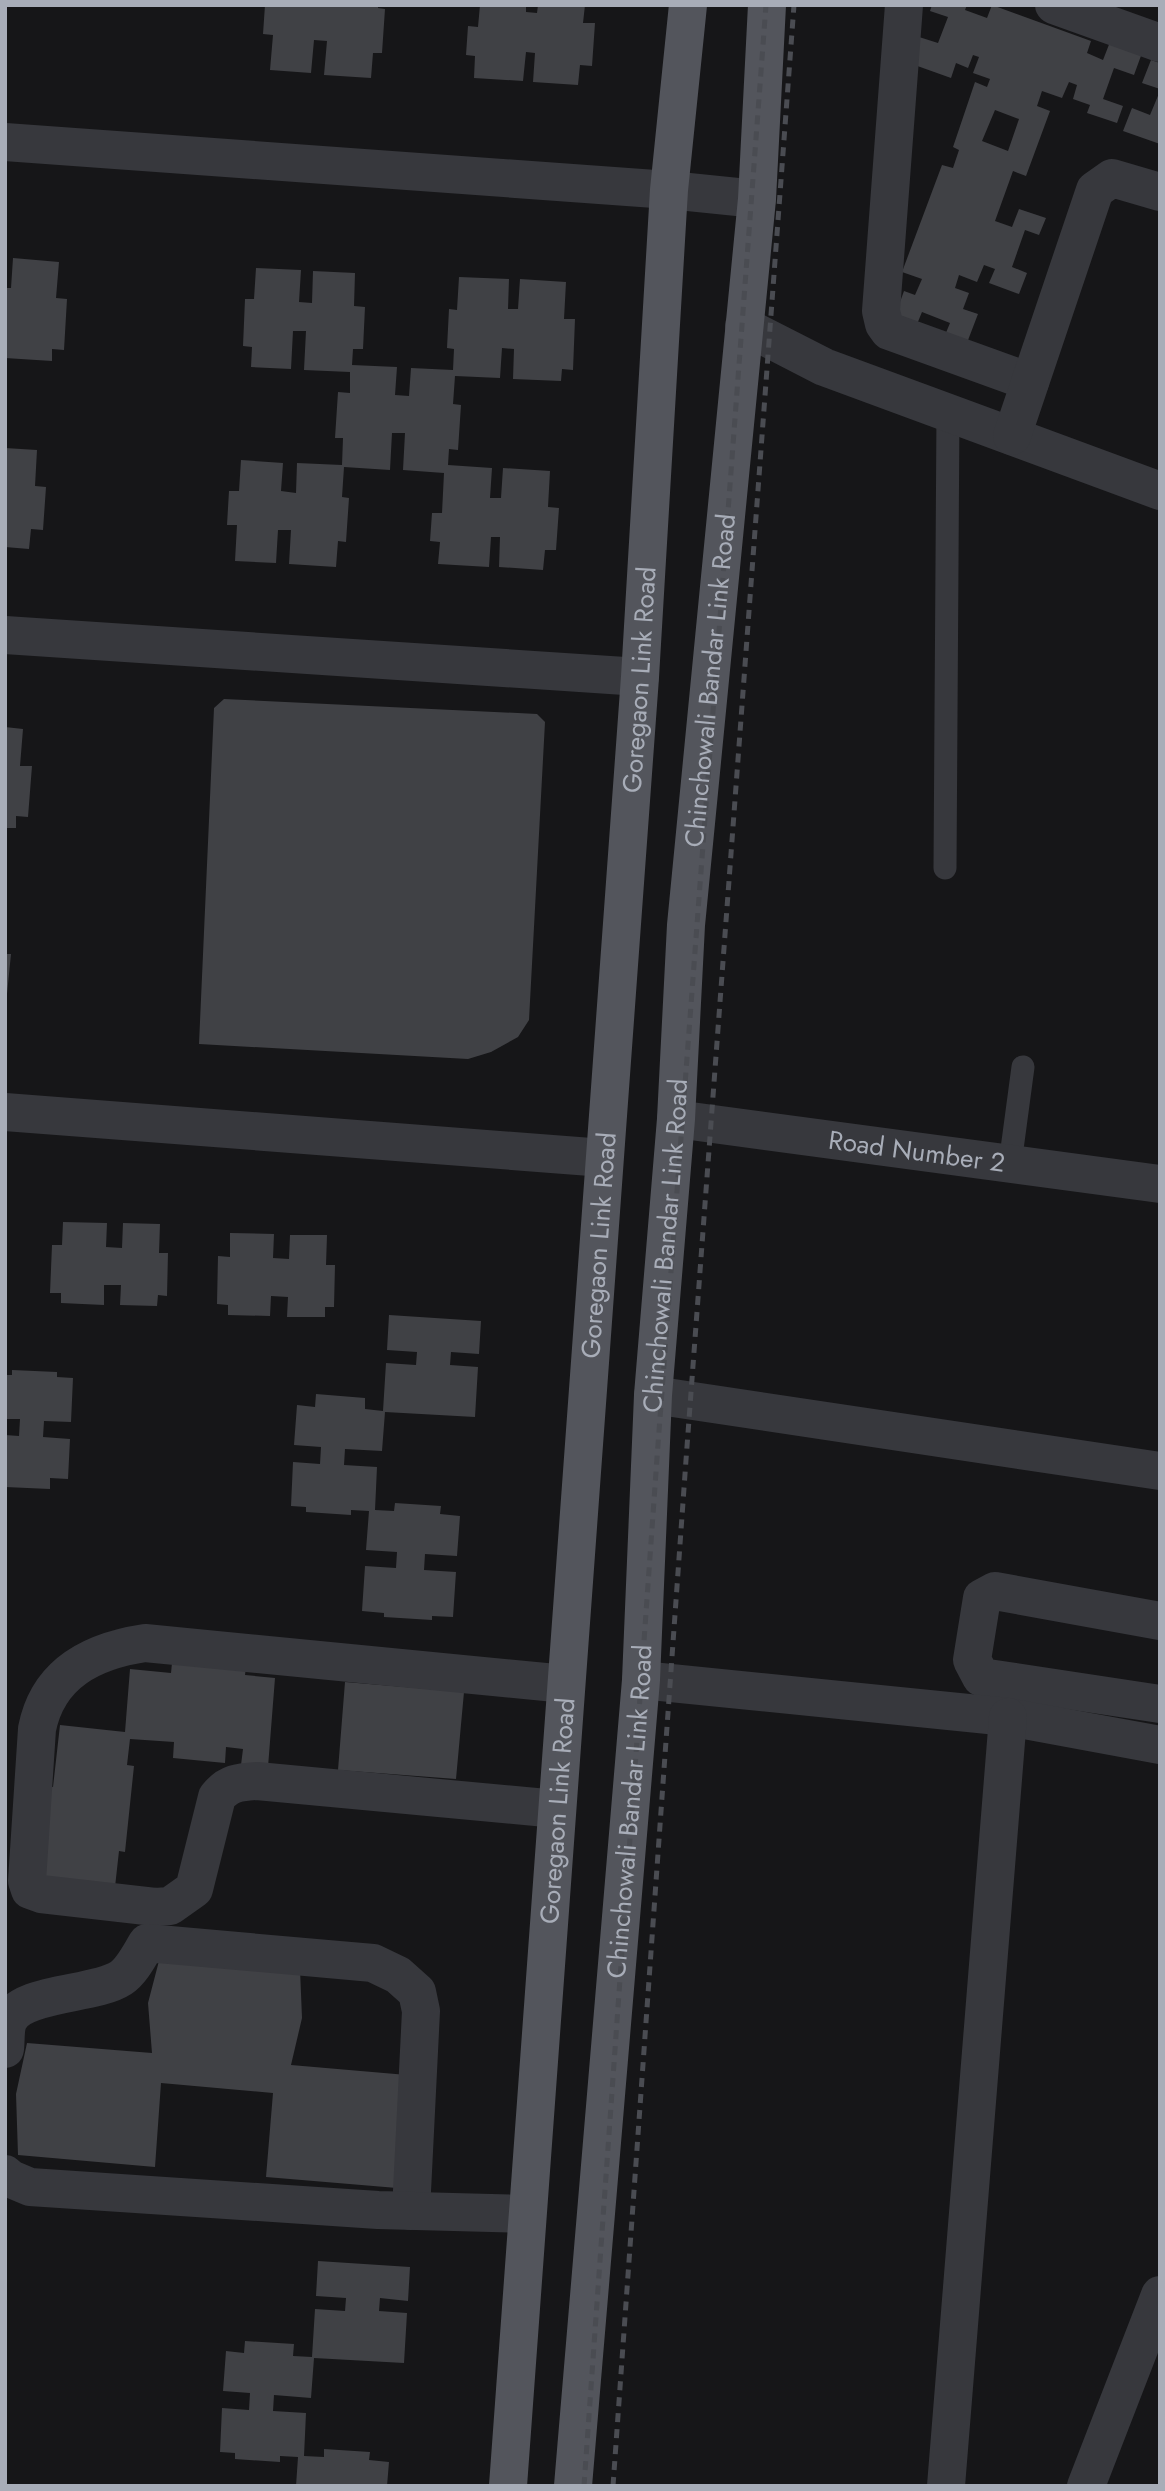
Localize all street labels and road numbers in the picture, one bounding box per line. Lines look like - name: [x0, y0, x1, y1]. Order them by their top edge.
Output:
- street label: Chinchowali Bandar Link Road: [675, 512, 745, 849]
- street label: Goregaon Link Road: [613, 565, 666, 794]
- street label: Chinchowali Bandar Link Road: [633, 1078, 697, 1413]
- street label: Road Number 2: [826, 1121, 1007, 1182]
- street label: Goregaon Link Road: [571, 1131, 626, 1360]
- street label: Chinchowali Bandar Link Road: [597, 1644, 661, 1980]
- street label: Goregaon Link Road: [530, 1696, 584, 1925]

